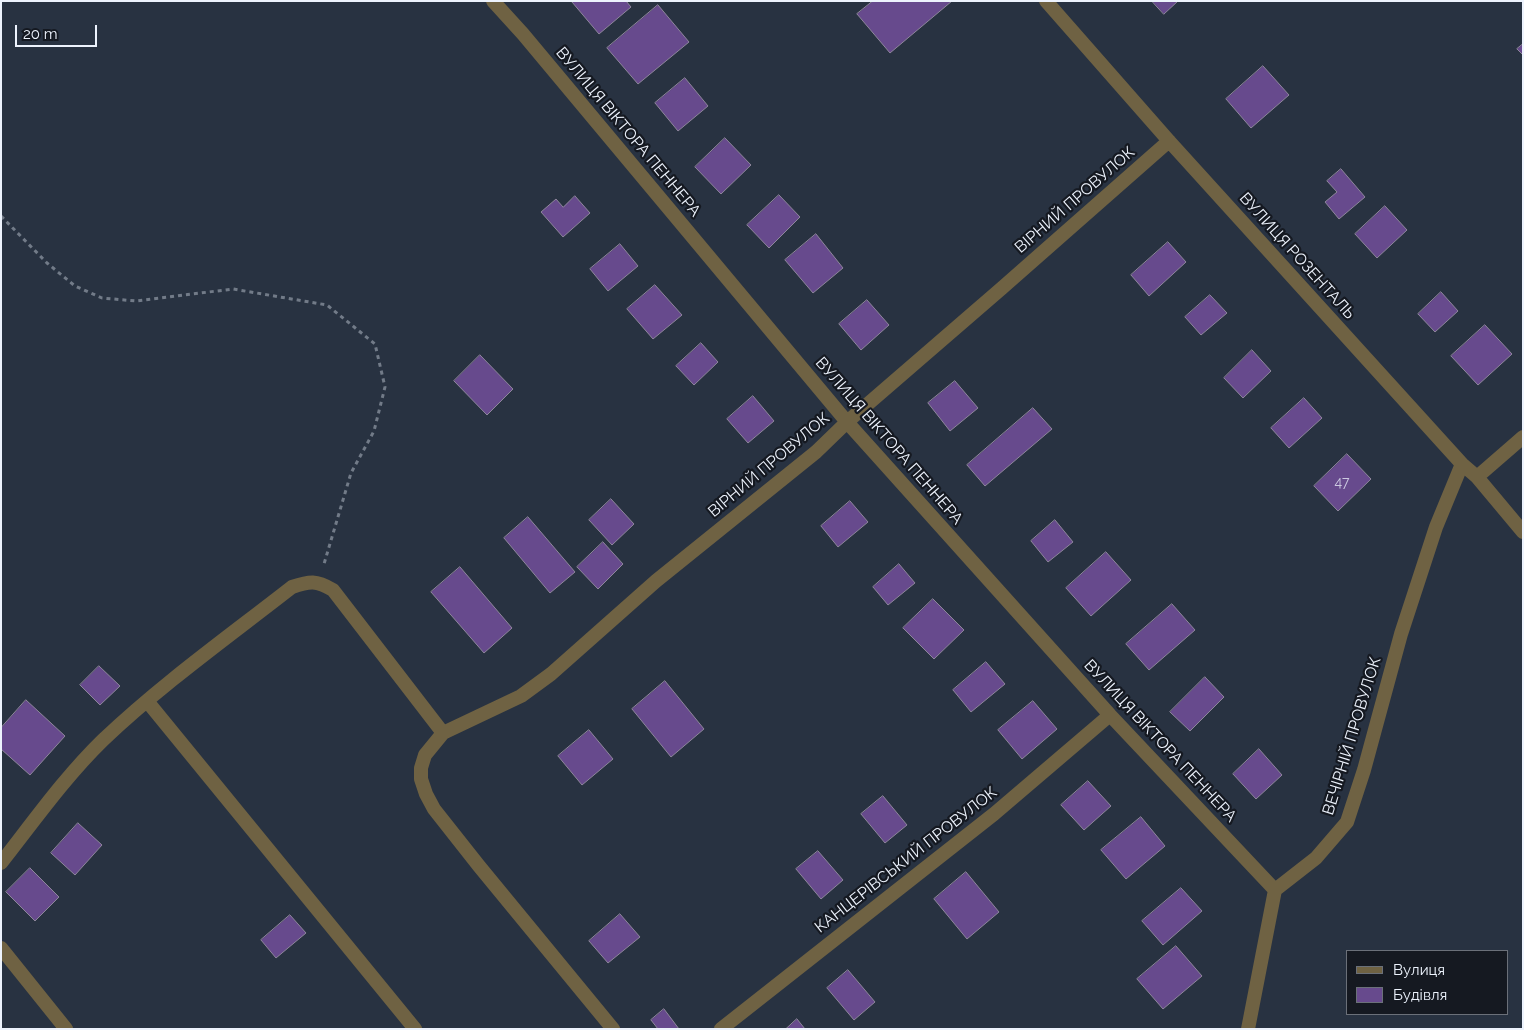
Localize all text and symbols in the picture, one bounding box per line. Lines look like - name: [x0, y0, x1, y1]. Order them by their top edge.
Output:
- scale bar: [18, 15, 100, 47]
- text: 20 m: [23, 25, 58, 43]
- street label: ВУЛИЦЯ ВІКТОРА ПЕННЕРА: [552, 43, 704, 221]
- street label: ВІРНИЙ ПРОВУЛОК: [1011, 143, 1139, 257]
- street label: ВУЛИЦЯ РОЗЕНТАЛЬ: [1235, 189, 1359, 323]
- street label: ВУЛИЦЯ ВІКТОРА ПЕННЕРА: [811, 354, 967, 528]
- street label: ВІРНИЙ ПРОВУЛОК: [704, 409, 834, 521]
- house number: 47: [1334, 475, 1350, 491]
- street label: ВЕЧІРНІЙ ПРОВУЛОК: [1319, 655, 1385, 817]
- street label: ВУЛИЦЯ ВІКТОРА ПЕННЕРА: [1080, 656, 1240, 826]
- street label: КАНЦЕРІВСЬКИЙ ПРОВУЛОК: [811, 783, 1001, 937]
- legend: [1346, 950, 1509, 1015]
- text: Вулиця: [1393, 961, 1445, 979]
- text: Будівля: [1393, 986, 1447, 1004]

